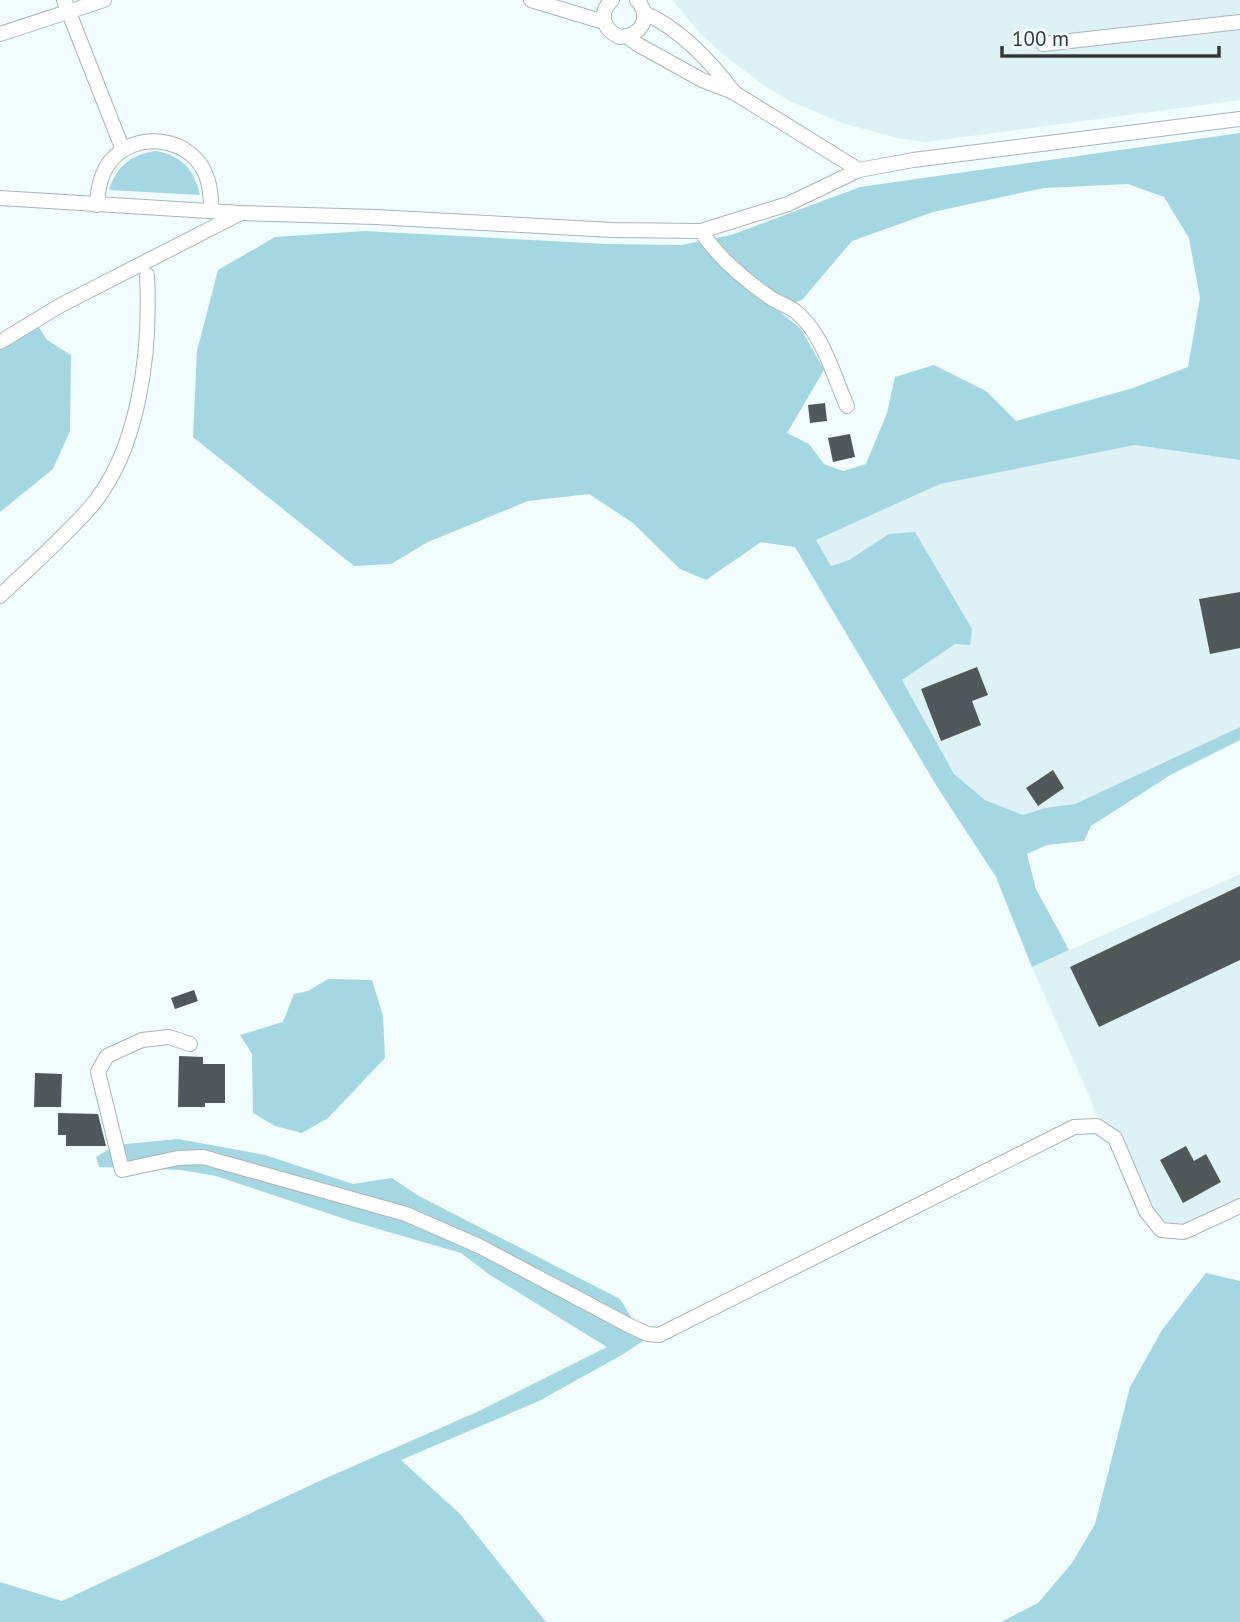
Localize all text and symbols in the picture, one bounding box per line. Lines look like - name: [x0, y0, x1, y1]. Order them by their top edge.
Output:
- scale bar: [1002, 14, 1219, 58]
- text: 100 m: [1012, 25, 1069, 52]

